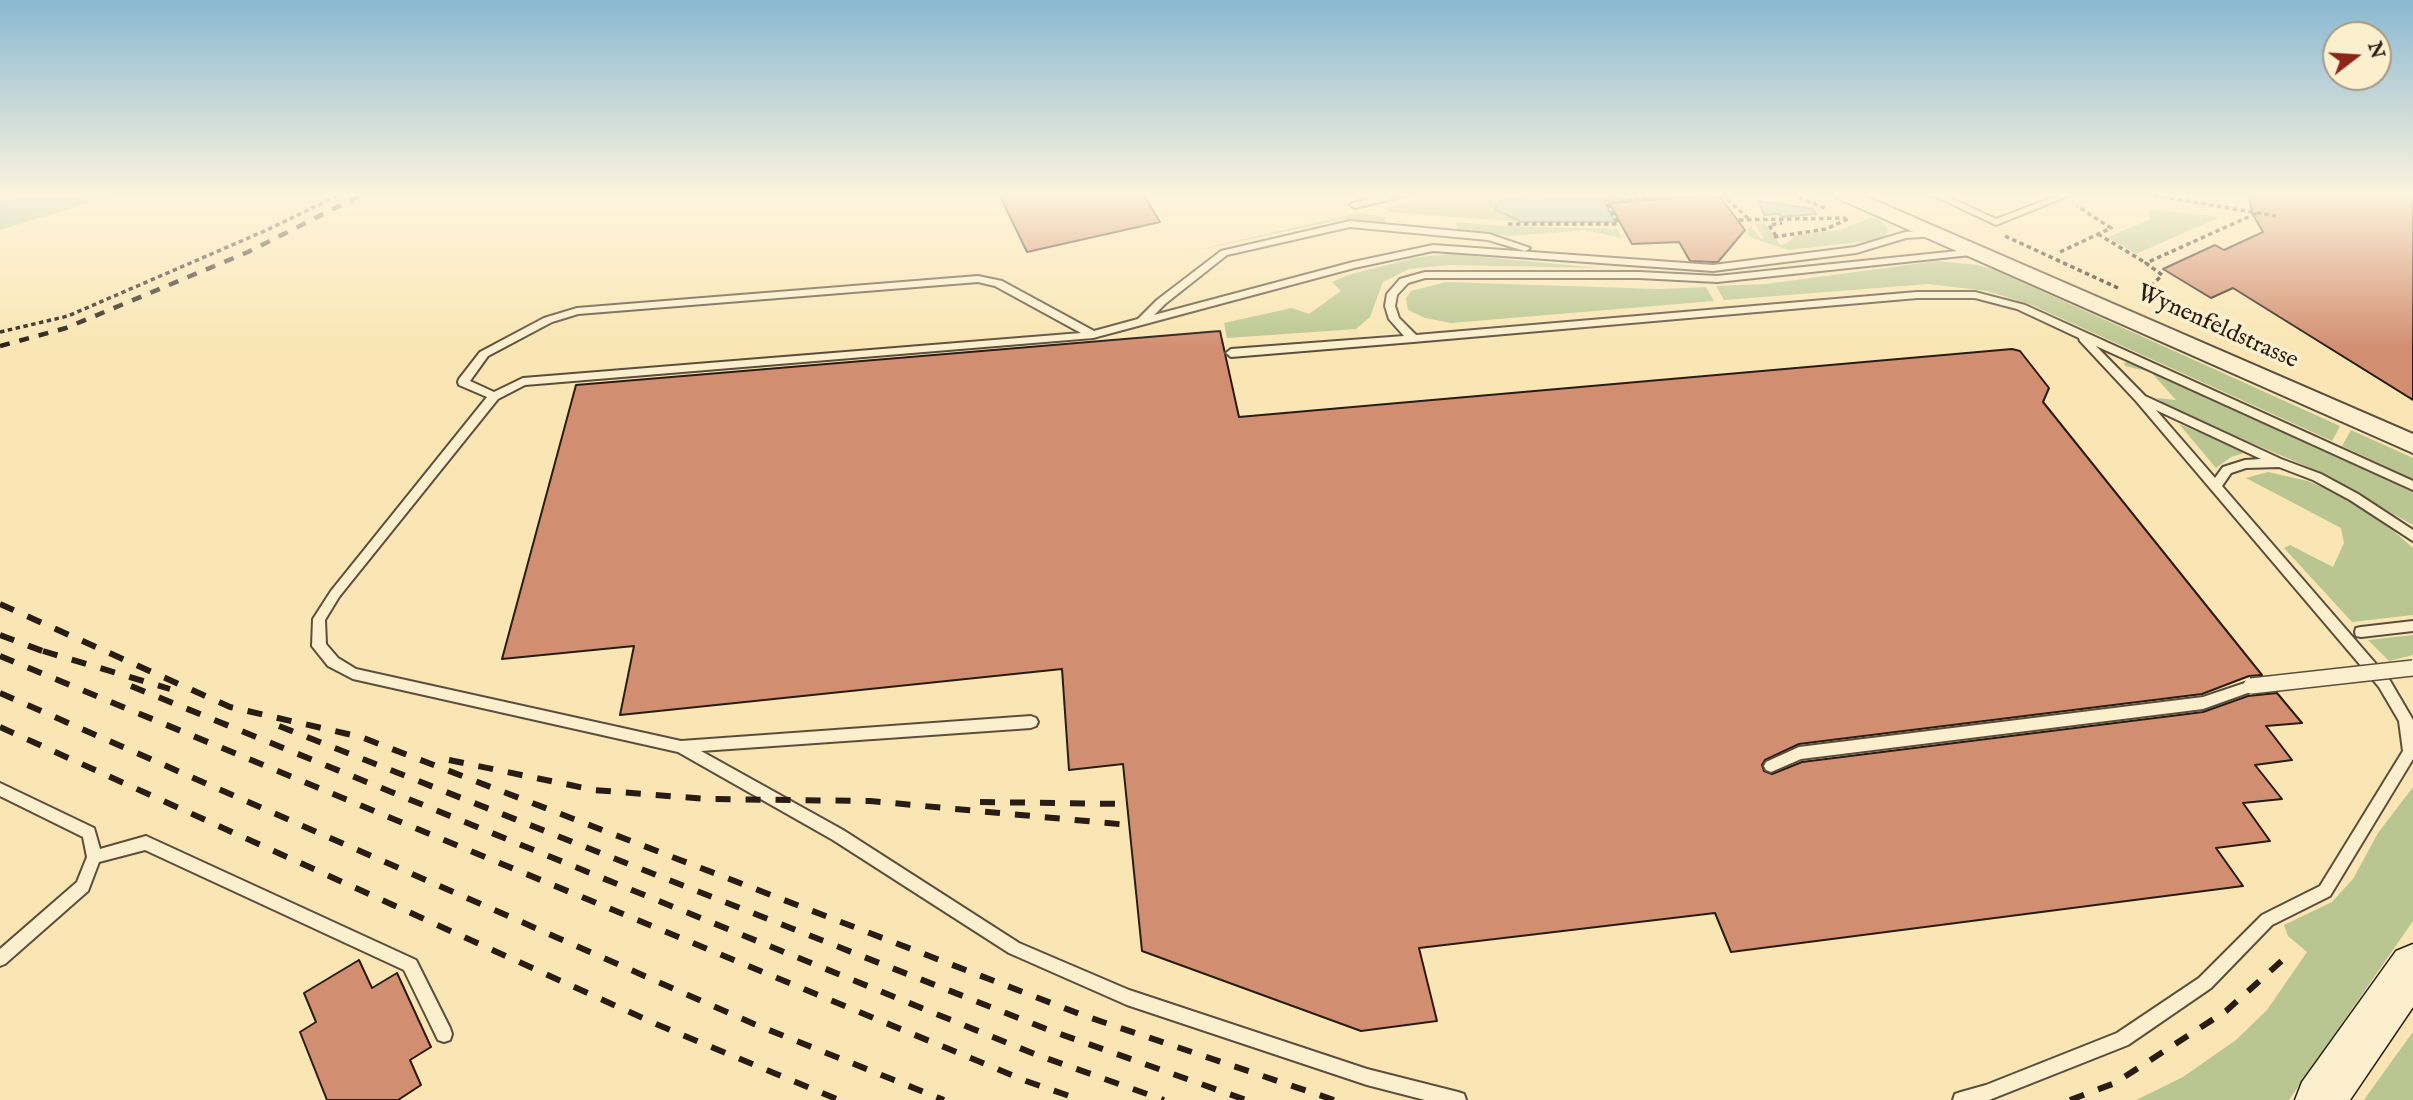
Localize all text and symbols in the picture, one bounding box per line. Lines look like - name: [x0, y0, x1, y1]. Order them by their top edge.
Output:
- north arrow: [2322, 21, 2392, 91]
- text: N: [2361, 39, 2389, 62]
- street label: Wynenfeldstrasse: [2132, 280, 2302, 376]

